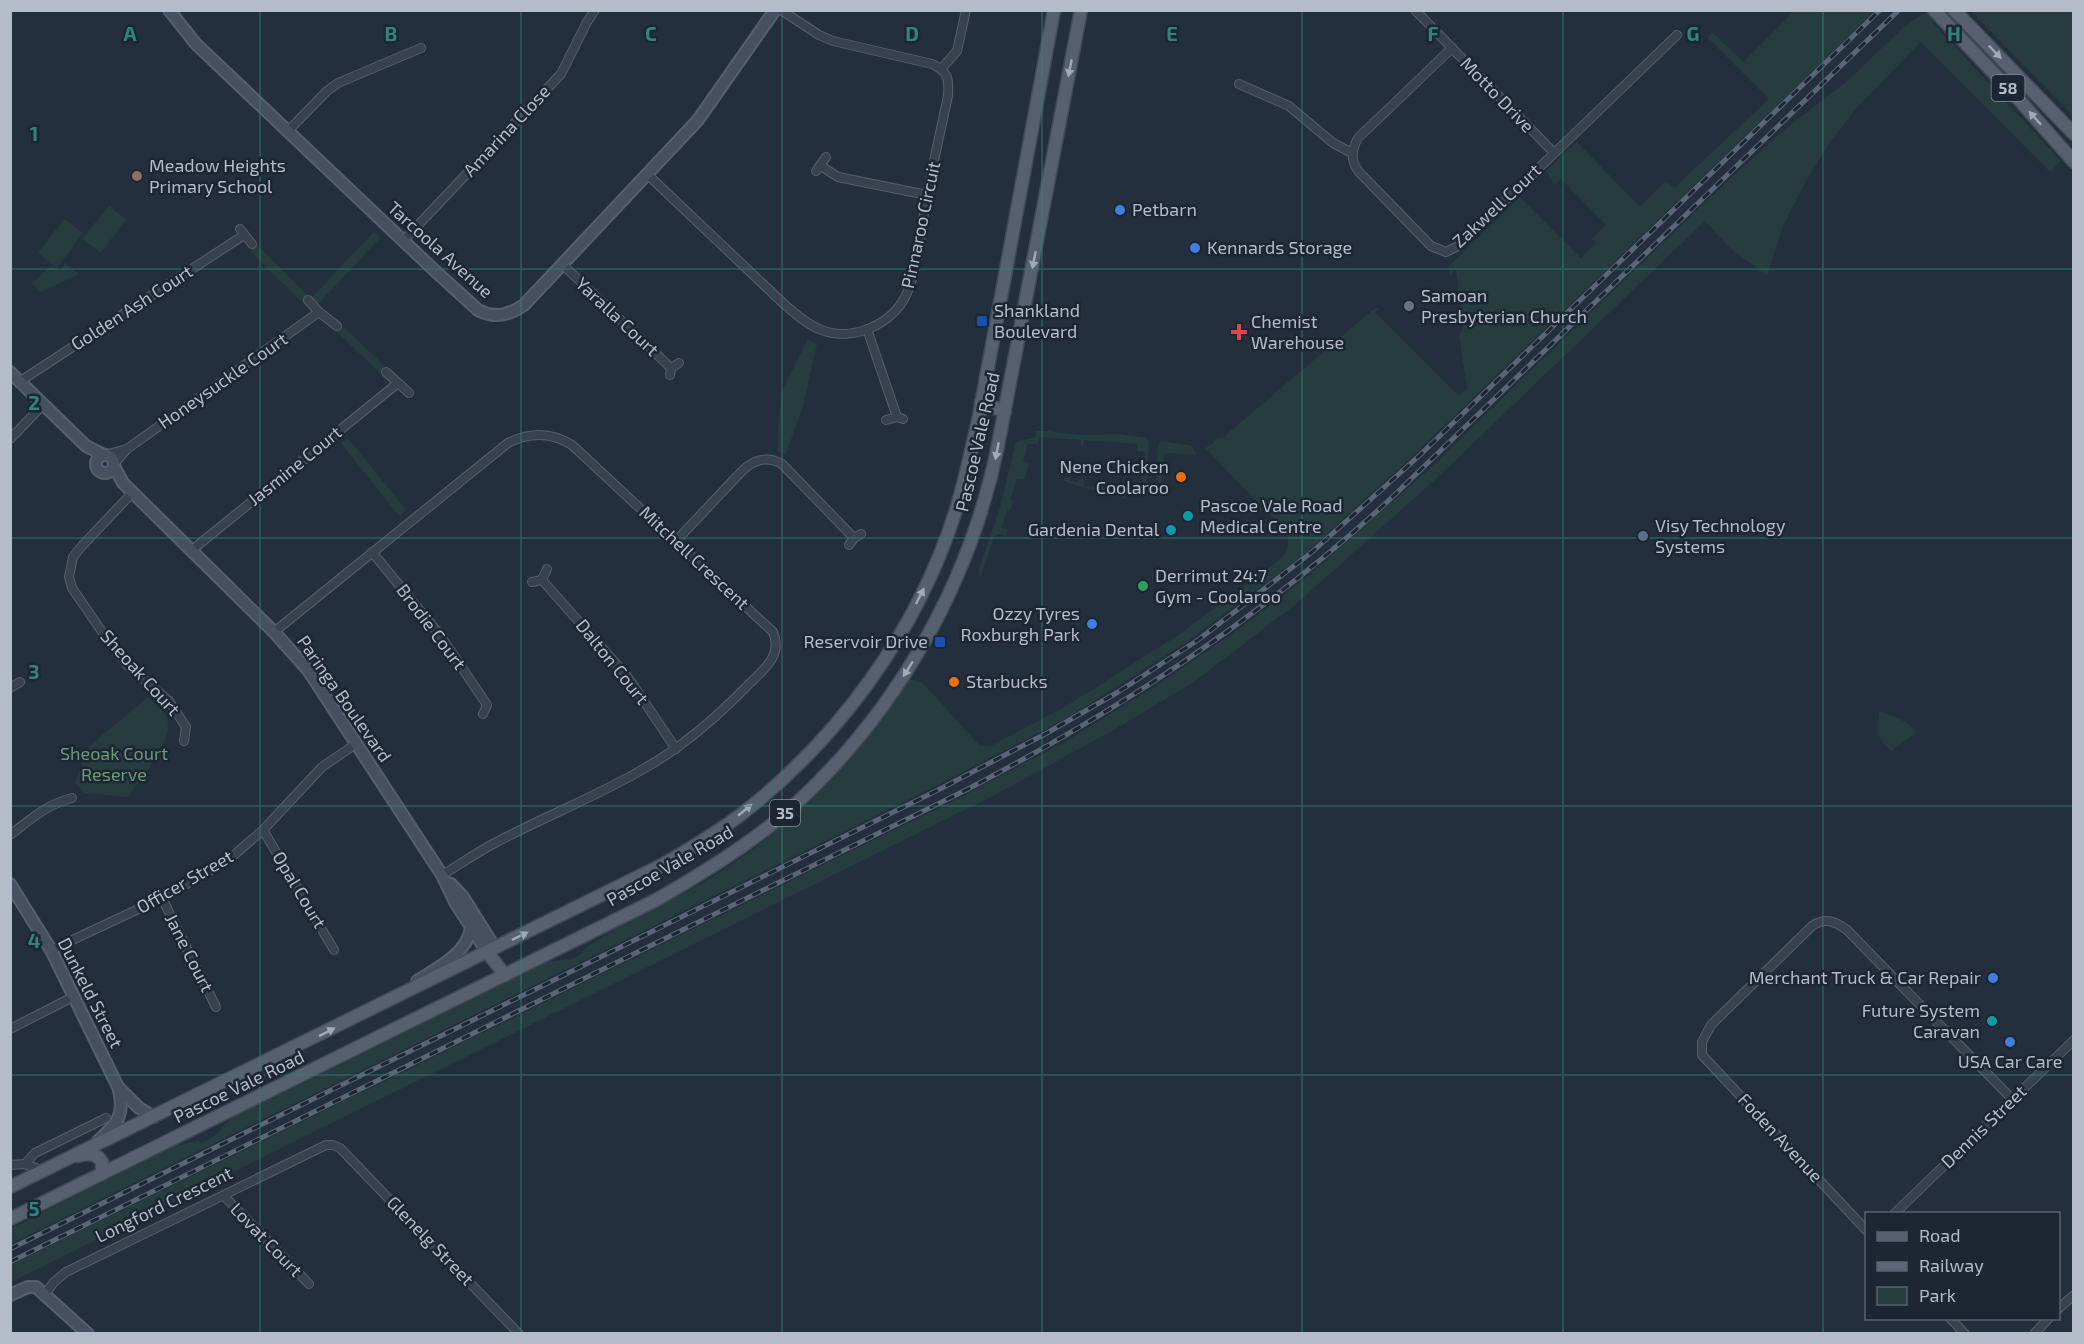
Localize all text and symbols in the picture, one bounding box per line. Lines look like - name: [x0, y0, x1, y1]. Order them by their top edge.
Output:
- text: A: [123, 21, 137, 45]
- text: B: [385, 21, 397, 45]
- text: C: [645, 21, 657, 45]
- text: D: [905, 21, 919, 45]
- text: E: [1166, 21, 1178, 45]
- text: F: [1427, 21, 1439, 45]
- text: G: [1687, 21, 1699, 45]
- text: H: [1947, 21, 1961, 45]
- one-way arrow: [1988, 45, 2002, 60]
- street label: Motto Drive: [1456, 52, 1539, 137]
- one-way arrow: [1065, 59, 1074, 78]
- road number: 58: [1992, 75, 2024, 101]
- street label: Amarina Close: [458, 80, 554, 181]
- one-way arrow: [2029, 111, 2042, 126]
- text: 1: [30, 121, 38, 145]
- place label: Meadow Heights Primary School: [149, 154, 286, 197]
- street label: Pinnaroo Circuit: [896, 159, 944, 290]
- street label: Zakwell Court: [1448, 159, 1545, 252]
- marker: Meadow Heights Primary School: [130, 169, 144, 183]
- street label: Tarcoola Avenue: [384, 196, 498, 302]
- place label: Petbarn: [1132, 198, 1197, 220]
- marker: Petbarn: [1113, 203, 1127, 217]
- place label: Kennards Storage: [1207, 236, 1352, 258]
- marker: Kennards Storage: [1188, 241, 1202, 255]
- one-way arrow: [1029, 250, 1038, 269]
- street label: Golden Ash Court: [67, 260, 196, 355]
- street label: Yaralla Court: [572, 272, 664, 360]
- place label: Samoan Presbyterian Church: [1421, 284, 1587, 327]
- place label: Shankland Boulevard: [994, 299, 1080, 342]
- marker: Samoan Presbyterian Church: [1402, 299, 1416, 313]
- place label: Chemist Warehouse: [1251, 310, 1344, 353]
- marker: Shankland Boulevard: [975, 314, 989, 328]
- marker: Chemist Warehouse: [1232, 325, 1246, 339]
- street label: Honeysuckle Court: [153, 327, 292, 433]
- street label: Pascoe Vale Road: [950, 370, 1004, 514]
- text: 2: [28, 390, 40, 414]
- street label: Jasmine Court: [243, 421, 346, 510]
- one-way arrow: [992, 442, 1001, 461]
- place label: Nene Chicken Coolaroo: [1060, 455, 1169, 498]
- marker: Nene Chicken Coolaroo: [1174, 470, 1188, 484]
- place label: Pascoe Vale Road Medical Centre: [1200, 494, 1343, 537]
- street label: Mitchell Crescent: [635, 501, 754, 614]
- marker: Pascoe Vale Road Medical Centre: [1181, 509, 1195, 523]
- place label: Visy Technology Systems: [1655, 514, 1786, 557]
- place label: Gardenia Dental: [1028, 518, 1160, 540]
- marker: Gardenia Dental: [1164, 523, 1178, 537]
- marker: Visy Technology Systems: [1636, 529, 1650, 543]
- place label: Derrimut 24:7 Gym - Coolaroo: [1155, 564, 1281, 607]
- street label: Brodie Court: [392, 579, 471, 674]
- marker: Derrimut 24:7 Gym - Coolaroo: [1136, 579, 1150, 593]
- one-way arrow: [915, 587, 925, 604]
- place label: Ozzy Tyres Roxburgh Park: [960, 602, 1080, 645]
- street label: Dalton Court: [572, 614, 654, 709]
- marker: Ozzy Tyres Roxburgh Park: [1085, 617, 1099, 631]
- street label: Sheoak Court: [96, 625, 185, 720]
- place label: Reservoir Drive: [804, 630, 928, 652]
- street label: Paringa Boulevard: [293, 631, 397, 766]
- marker: Reservoir Drive: [933, 635, 947, 649]
- text: 3: [28, 659, 40, 683]
- one-way arrow: [902, 661, 913, 677]
- place label: Starbucks: [966, 670, 1048, 692]
- marker: Starbucks: [947, 675, 961, 689]
- park label: Sheoak Court Reserve: [60, 742, 168, 785]
- road number: 35: [770, 800, 800, 826]
- one-way arrow: [738, 805, 753, 817]
- street label: Pascoe Vale Road: [602, 820, 737, 910]
- street label: Officer Street: [132, 845, 237, 918]
- street label: Opal Court: [268, 847, 332, 932]
- street label: Jane Court: [161, 910, 219, 996]
- text: 4: [28, 928, 41, 952]
- one-way arrow: [512, 931, 529, 940]
- street label: Dunkeld Street: [54, 934, 128, 1052]
- place label: Merchant Truck & Car Repair: [1749, 966, 1981, 988]
- marker: Merchant Truck & Car Repair: [1986, 971, 2000, 985]
- place label: Future System Caravan: [1862, 999, 1980, 1042]
- marker: Future System Caravan: [1985, 1014, 1999, 1028]
- one-way arrow: [318, 1027, 336, 1037]
- marker: USA Car Care: [2003, 1035, 2017, 1049]
- street label: Pascoe Vale Road: [170, 1045, 307, 1127]
- place label: USA Car Care: [1958, 1050, 2062, 1072]
- street label: Dennis Street: [1936, 1080, 2031, 1172]
- street label: Foden Avenue: [1734, 1088, 1828, 1187]
- street label: Longford Crescent: [91, 1161, 236, 1247]
- street label: Glenelg Street: [383, 1191, 479, 1290]
- text: 5: [28, 1196, 40, 1220]
- street label: Lovat Court: [226, 1198, 308, 1281]
- legend: [1865, 1212, 2060, 1320]
- text: Road: [1919, 1224, 1960, 1246]
- text: Railway: [1919, 1254, 1984, 1276]
- text: Park: [1919, 1284, 1956, 1306]

